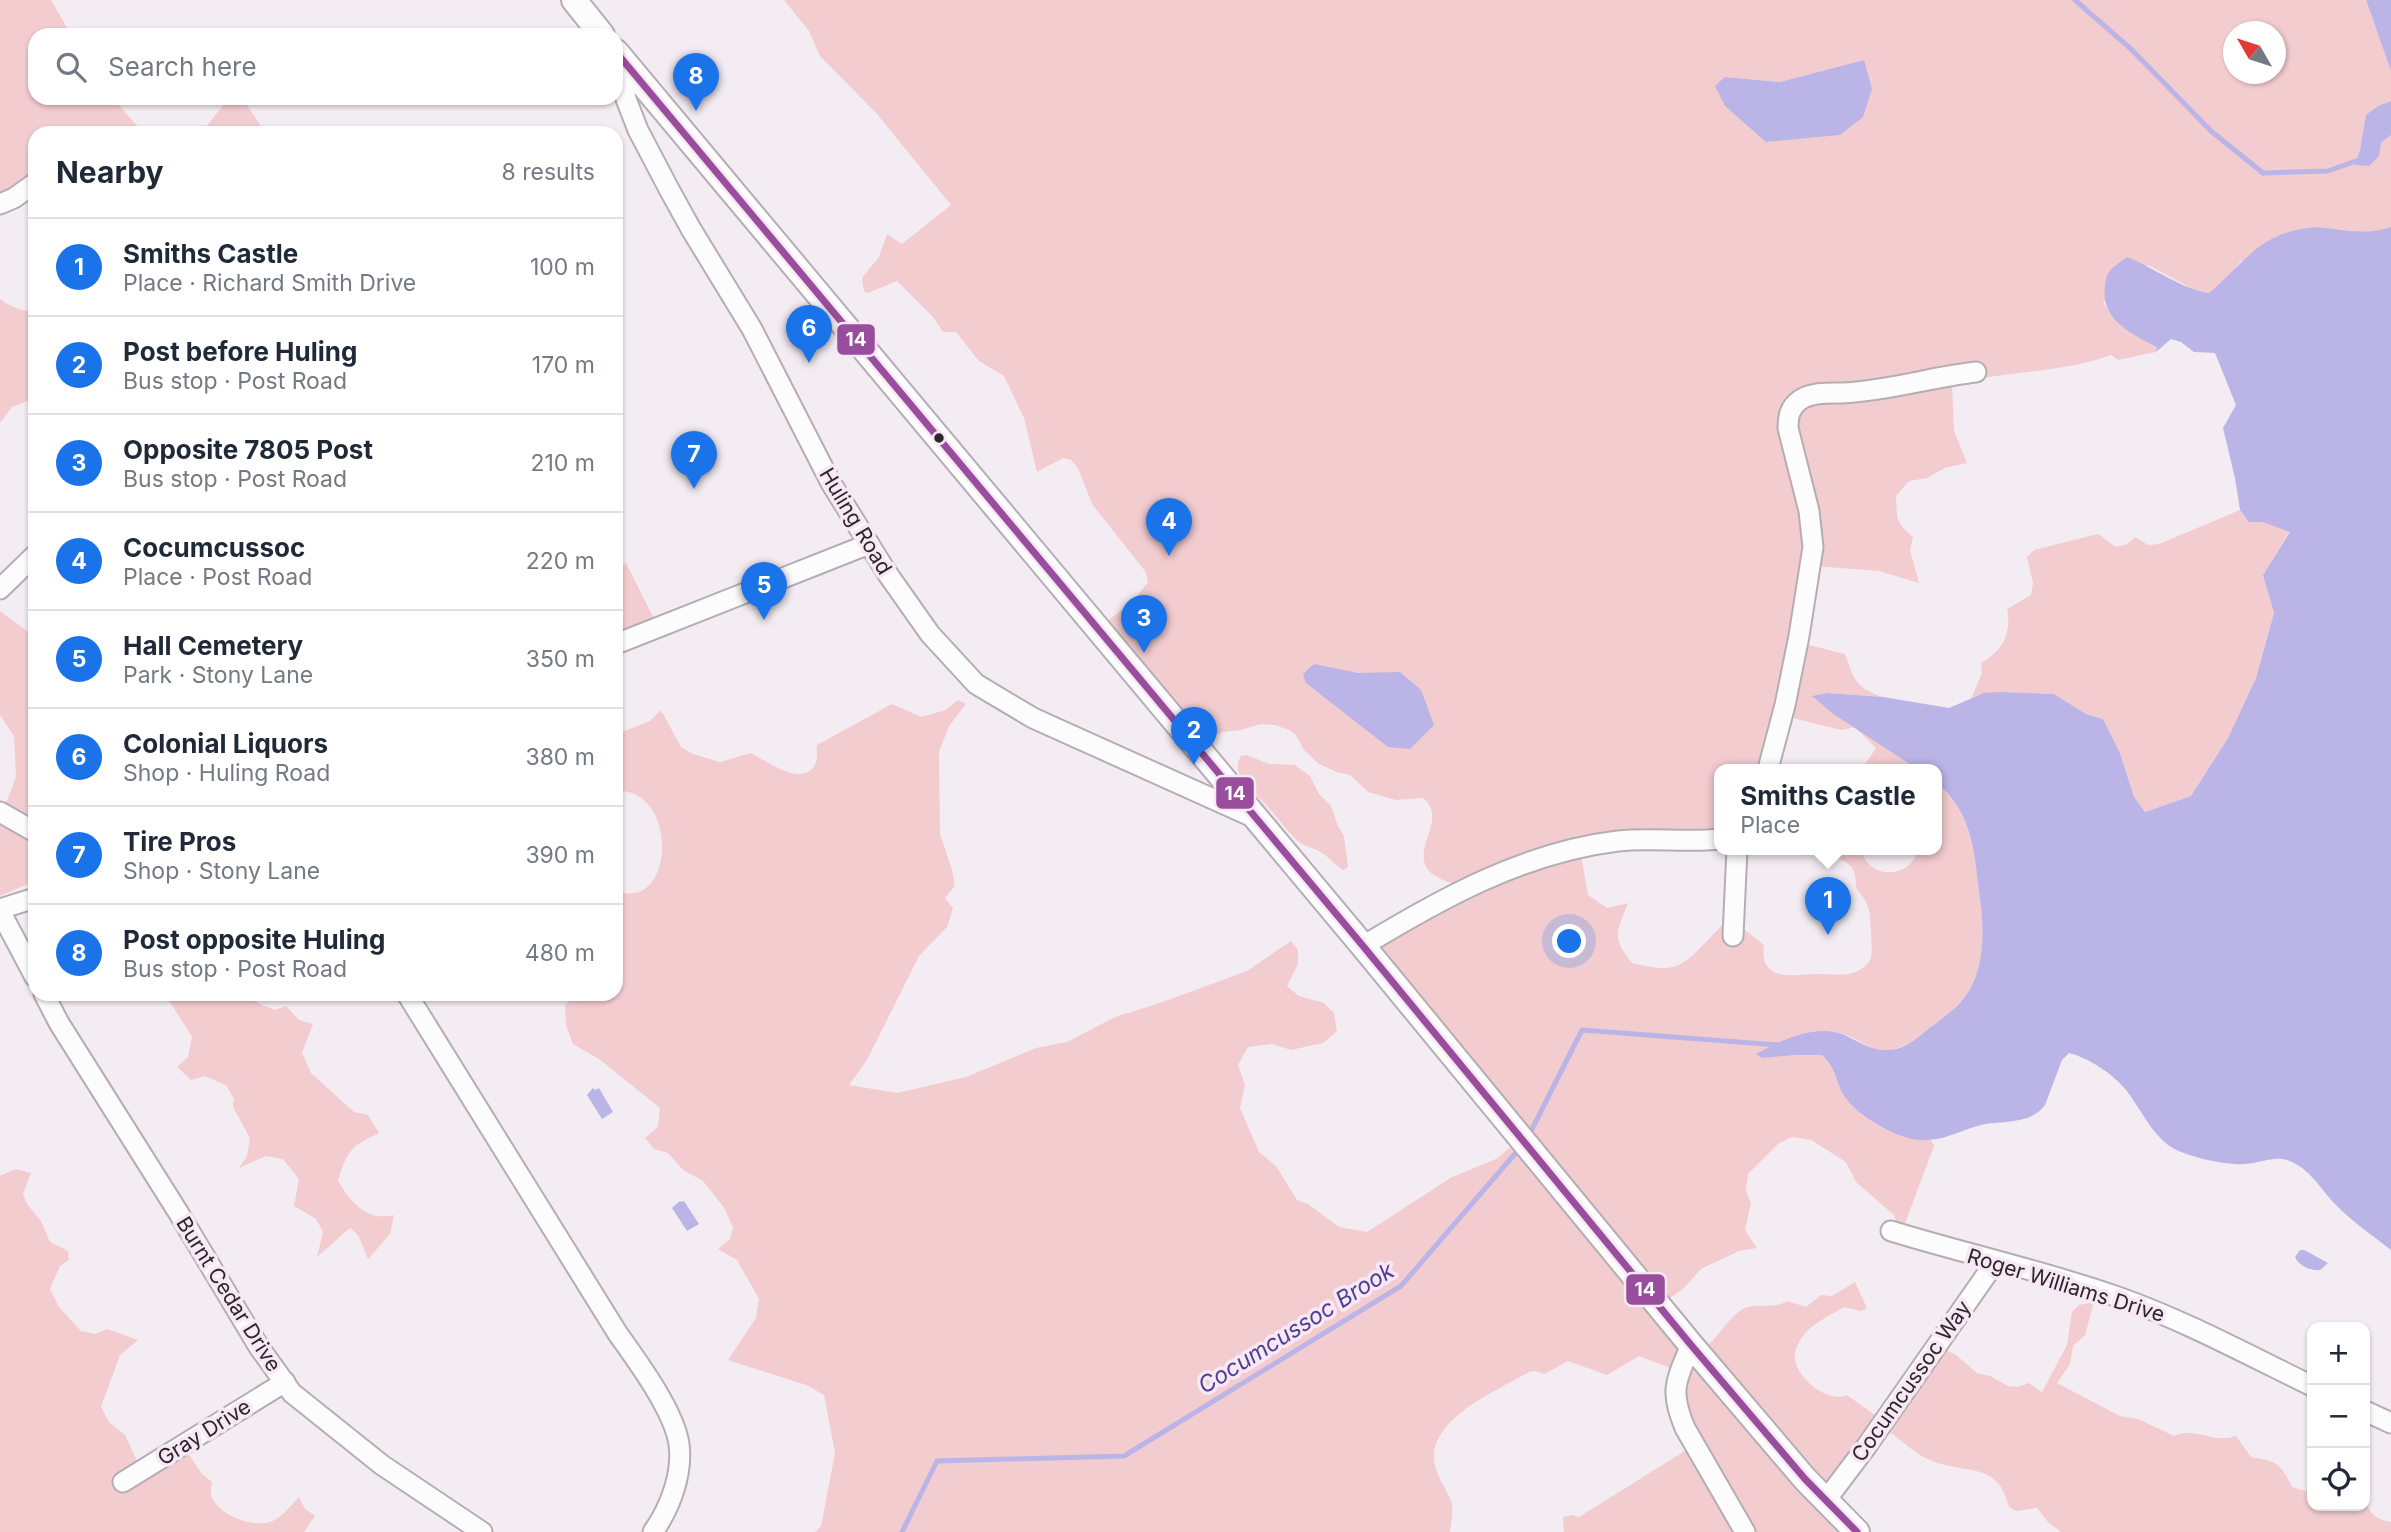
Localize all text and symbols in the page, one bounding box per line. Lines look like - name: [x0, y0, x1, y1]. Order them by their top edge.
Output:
- north arrow: [2223, 21, 2286, 84]
- search box: [28, 28, 623, 105]
- icon: search: [52, 48, 90, 86]
- text: Search here: [108, 51, 257, 82]
- pin: 8: [673, 53, 719, 111]
- text: Nearby: [56, 154, 164, 190]
- text: 8 results: [502, 158, 595, 186]
- text: Smiths Castle: [123, 238, 298, 269]
- text: 1: [74, 253, 84, 281]
- text: 100 m: [530, 253, 595, 281]
- text: Place · Richard Smith Drive: [123, 269, 416, 297]
- pin: 6: [786, 305, 832, 363]
- line badge: 14: [836, 323, 876, 356]
- text: 14: [845, 328, 867, 351]
- text: Post before Huling: [123, 336, 357, 367]
- text: 2: [72, 351, 86, 379]
- text: 170 m: [532, 351, 595, 379]
- text: Bus stop · Post Road: [123, 367, 347, 395]
- pin: 7: [671, 431, 717, 489]
- unlabelled marker: [932, 431, 946, 445]
- text: Opposite 7805 Post: [123, 434, 373, 465]
- text: 3: [72, 449, 86, 477]
- text: 210 m: [530, 449, 595, 477]
- street label: Huling Road: [814, 463, 898, 579]
- text: Bus stop · Post Road: [123, 465, 347, 493]
- pin: 4: [1146, 498, 1192, 556]
- text: Cocumcussoc: [123, 532, 305, 563]
- text: 4: [71, 547, 87, 575]
- text: 220 m: [526, 547, 595, 575]
- pin: 5: [741, 562, 787, 620]
- text: Place · Post Road: [123, 563, 312, 591]
- pin: 3: [1121, 595, 1167, 653]
- text: Hall Cemetery: [123, 630, 303, 661]
- text: 5: [72, 645, 86, 673]
- text: 350 m: [526, 645, 595, 673]
- text: Park · Stony Lane: [123, 661, 313, 689]
- pin: 2: [1171, 707, 1217, 765]
- text: Colonial Liquors: [123, 728, 328, 759]
- text: 6: [72, 743, 86, 771]
- text: 380 m: [525, 743, 595, 771]
- text: Shop · Huling Road: [123, 759, 330, 787]
- popup: [1714, 764, 1942, 855]
- line badge: 14: [1215, 776, 1255, 810]
- text: Smiths Castle: [1740, 780, 1916, 811]
- text: 14: [1224, 782, 1246, 805]
- text: Place: [1740, 811, 1800, 839]
- text: Tire Pros: [123, 826, 236, 857]
- text: 7: [72, 841, 86, 869]
- text: 390 m: [525, 841, 595, 869]
- text: Shop · Stony Lane: [123, 857, 320, 885]
- pin: 1: [1805, 877, 1851, 935]
- text: Post opposite Huling: [123, 924, 385, 955]
- your location: [1552, 924, 1586, 958]
- text: 8: [72, 939, 86, 967]
- text: 480 m: [525, 939, 595, 967]
- text: Bus stop · Post Road: [123, 955, 347, 983]
- street label: Burnt Cedar Drive: [171, 1212, 287, 1376]
- street label: Roger Williams Drive: [1964, 1243, 2168, 1327]
- water label: Cocumcussoc Brook: [1193, 1256, 1399, 1400]
- line badge: 14: [1625, 1273, 1666, 1306]
- text: 14: [1634, 1278, 1656, 1301]
- street label: Cocumcussoc Way: [1846, 1296, 1976, 1466]
- map controls: [2307, 1322, 2370, 1511]
- button: +: [2307, 1322, 2370, 1385]
- button: −: [2307, 1385, 2370, 1448]
- street label: Gray Drive: [153, 1394, 255, 1470]
- button: locate: [2307, 1448, 2370, 1511]

